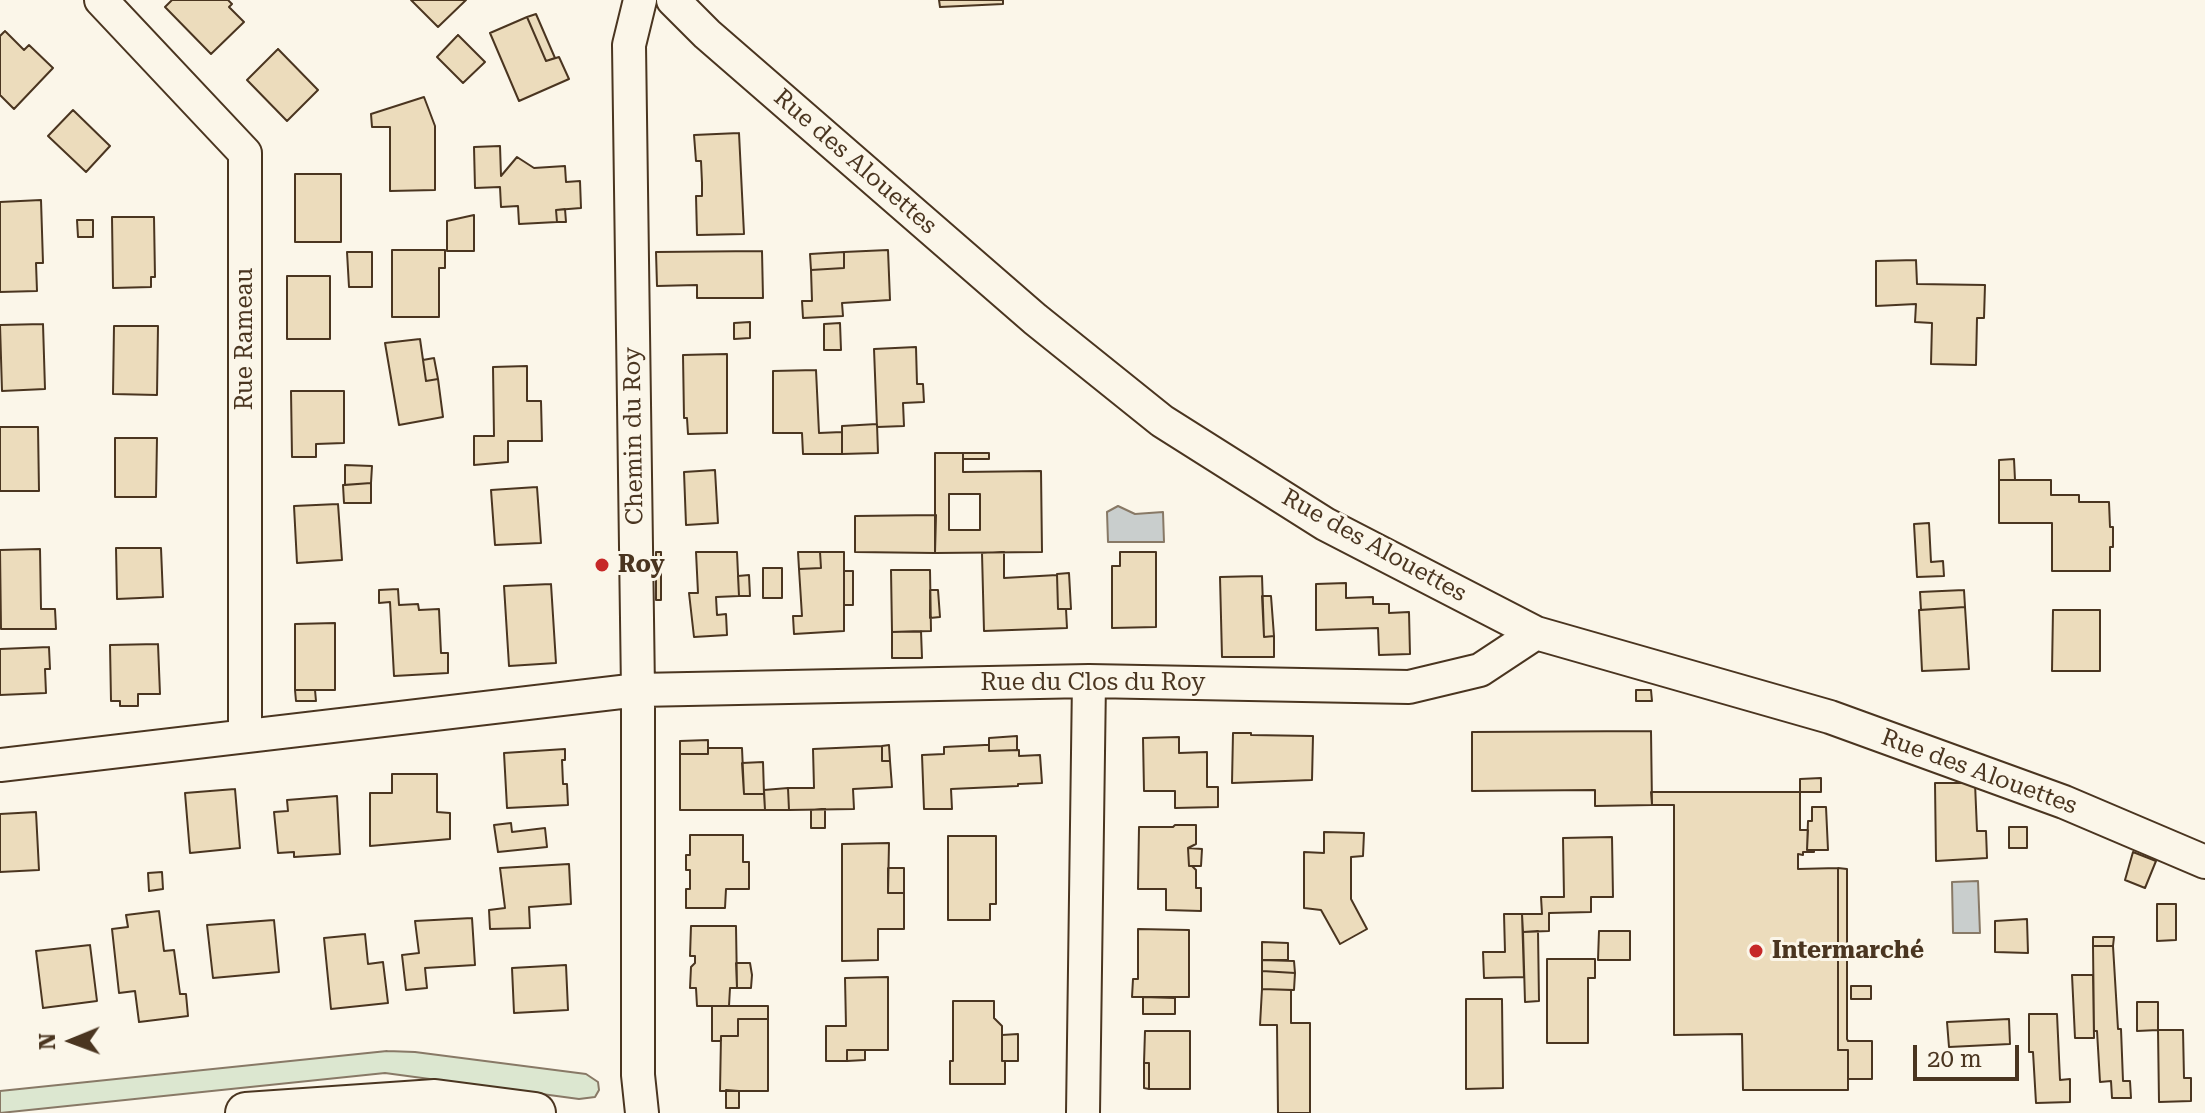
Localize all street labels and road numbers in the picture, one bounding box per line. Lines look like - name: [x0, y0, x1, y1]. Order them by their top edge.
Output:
- street label: Rue des Alouettes: [768, 83, 942, 241]
- street label: Rue Rameau: [231, 268, 259, 410]
- street label: Chemin du Roy: [618, 347, 650, 525]
- street label: Rue des Alouettes: [1277, 483, 1471, 609]
- street label: Rue du Clos du Roy: [981, 669, 1205, 697]
- street label: Rue des Alouettes: [1877, 723, 2081, 821]

